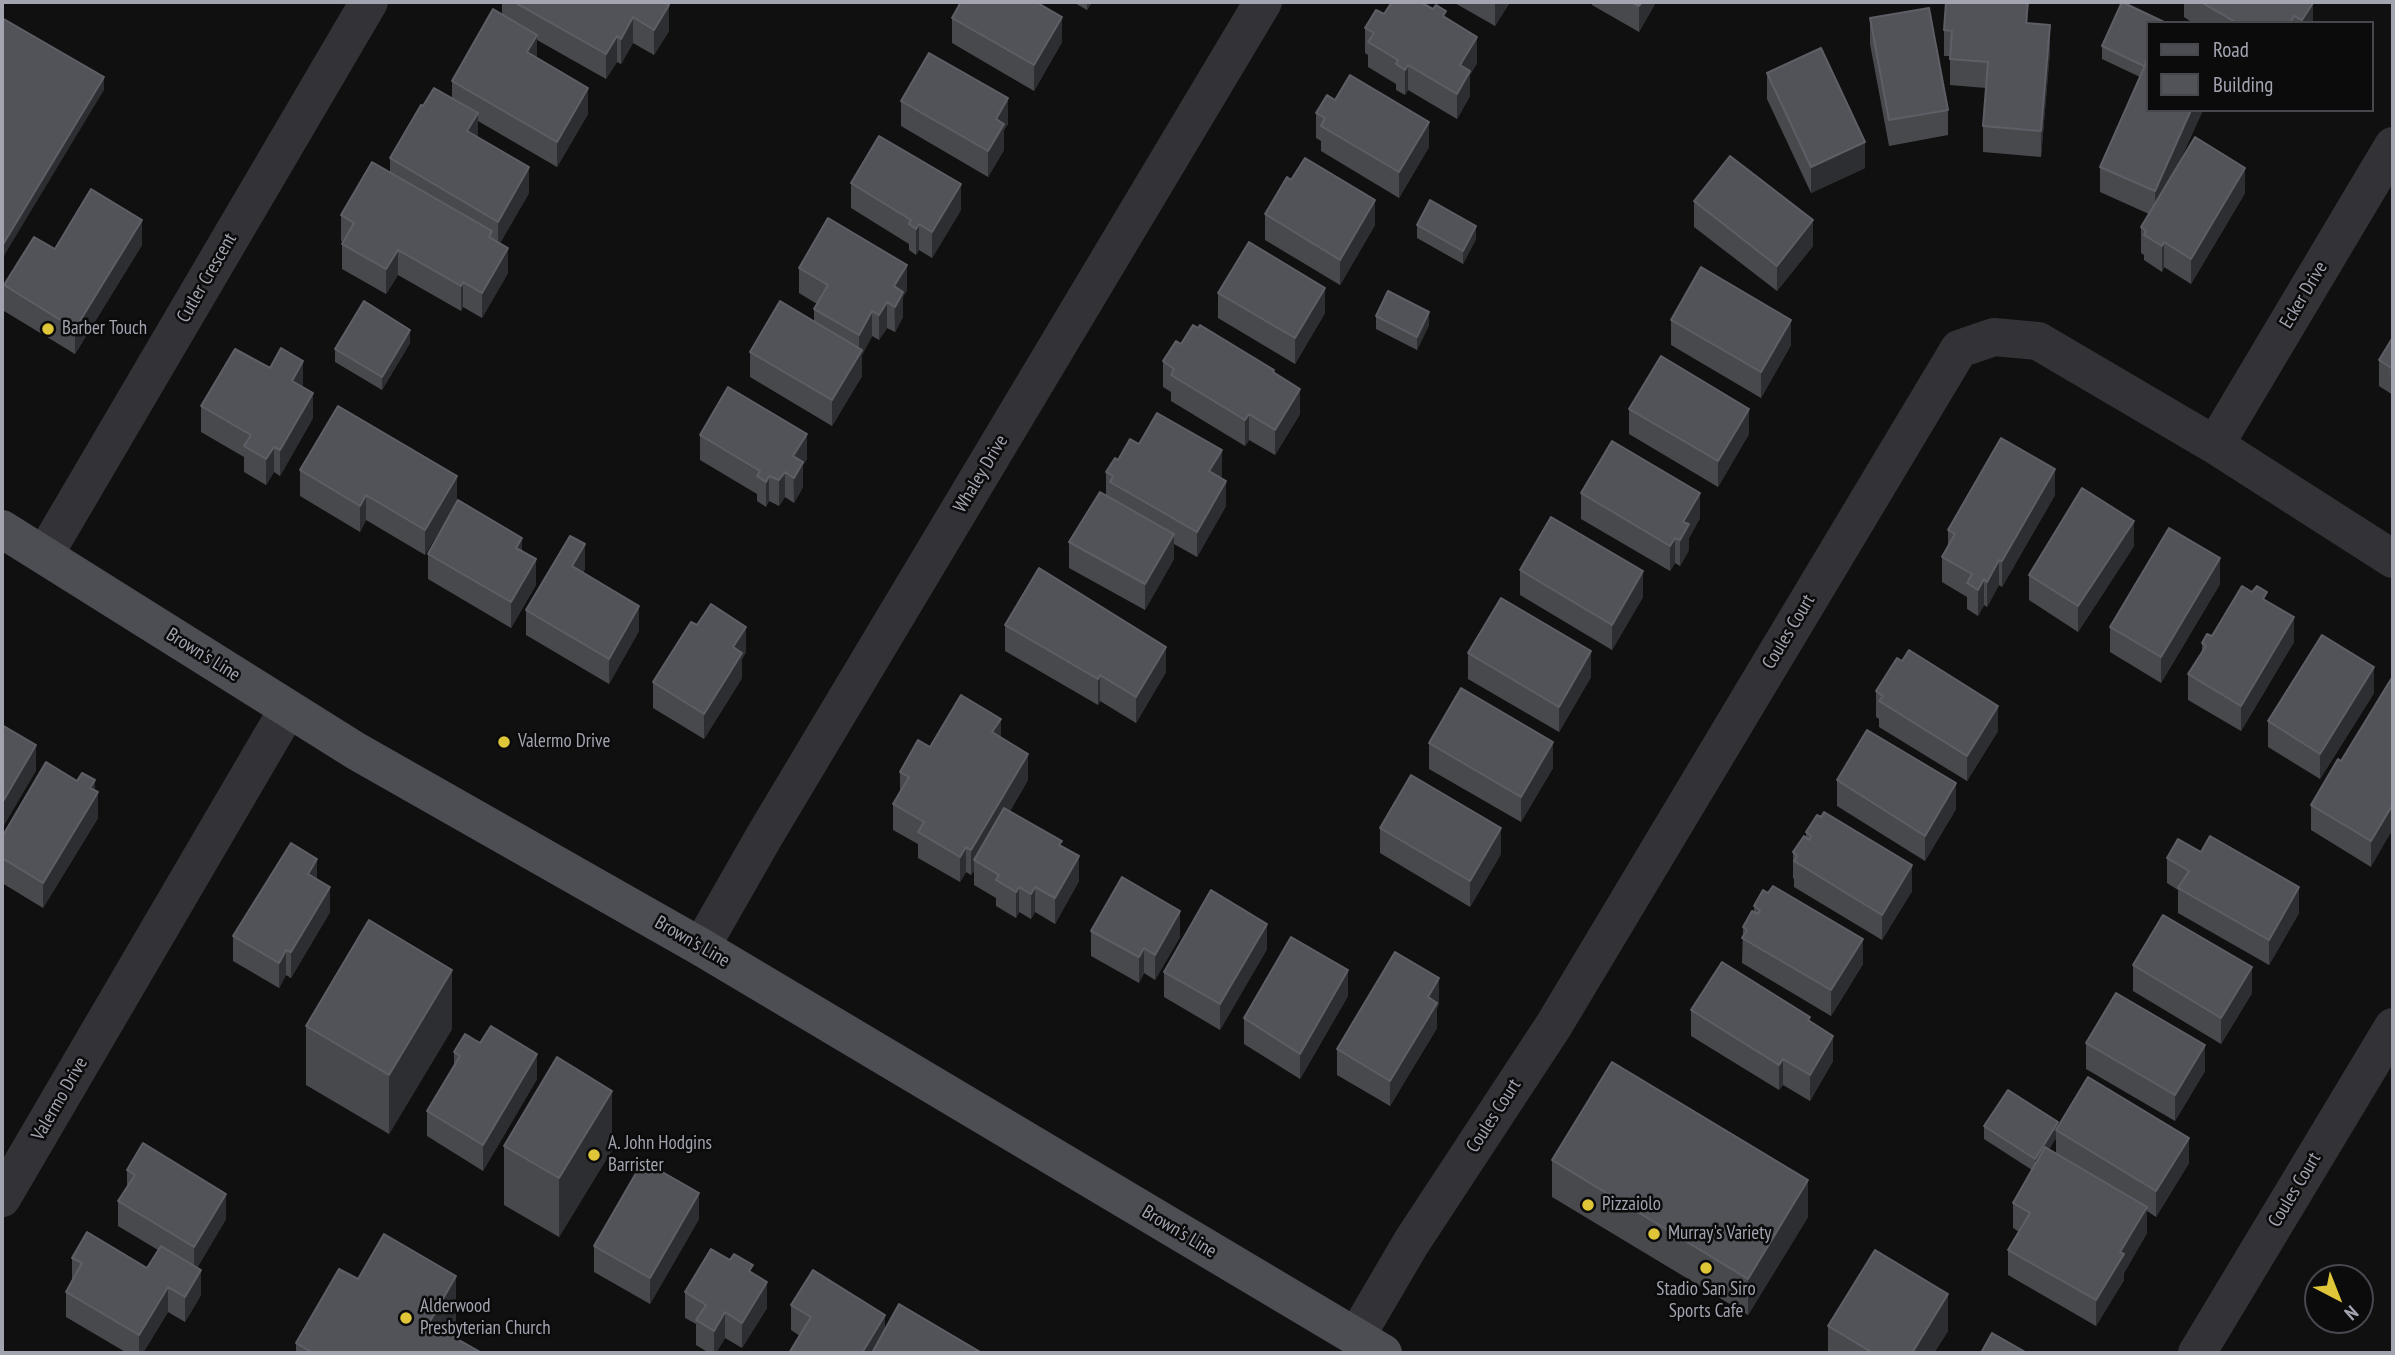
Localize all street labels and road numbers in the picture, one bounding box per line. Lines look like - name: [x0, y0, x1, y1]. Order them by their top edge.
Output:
- street label: Cutler Crescent: [172, 229, 242, 327]
- street label: Ecker Drive: [2275, 258, 2333, 332]
- street label: Whaley Drive: [949, 431, 1013, 517]
- street label: Coules Court: [1758, 591, 1820, 673]
- street label: Brown's Line: [162, 623, 244, 687]
- street label: Brown's Line: [650, 911, 734, 973]
- street label: Valermo Drive: [27, 1053, 93, 1145]
- street label: Coules Court: [1462, 1075, 1526, 1157]
- street label: Coules Court: [2264, 1149, 2326, 1231]
- street label: Brown's Line: [1138, 1201, 1220, 1263]

